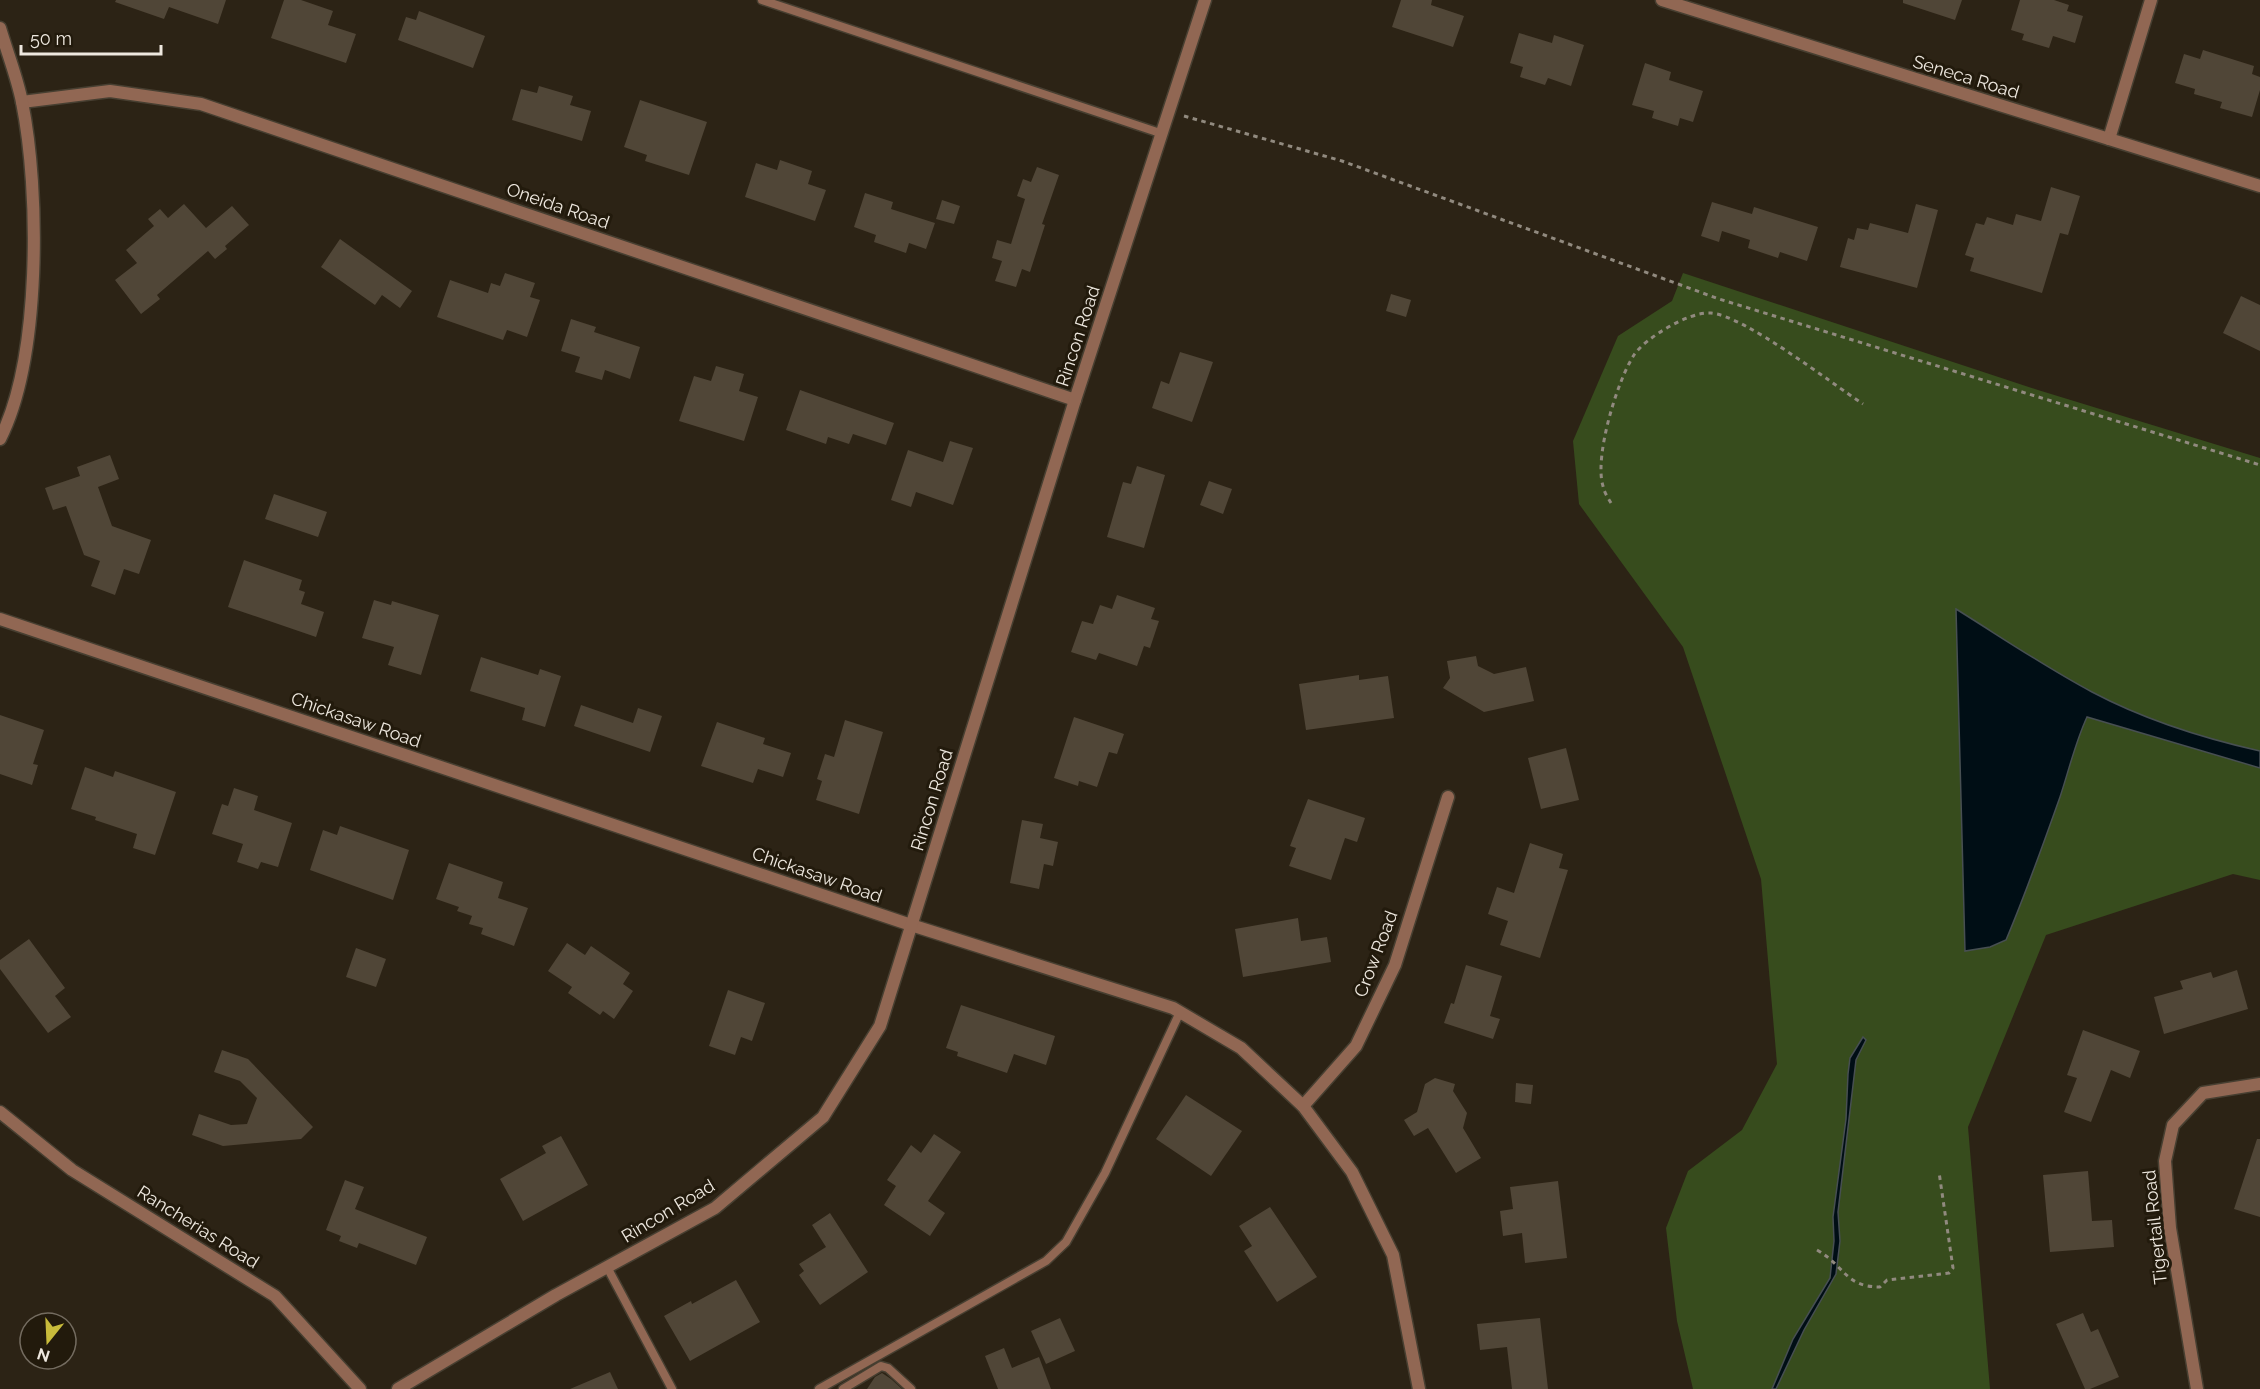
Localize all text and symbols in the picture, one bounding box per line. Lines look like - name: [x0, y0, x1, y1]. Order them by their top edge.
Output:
- scale bar: [21, 18, 160, 56]
- text: 50 m: [30, 28, 72, 49]
- street label: Seneca Road: [1910, 50, 2022, 103]
- street label: Oneida Road: [504, 178, 612, 233]
- street label: Rincon Road: [1051, 283, 1104, 389]
- street label: Chickasaw Road: [288, 687, 424, 752]
- street label: Rincon Road: [906, 747, 957, 853]
- street label: Chickasaw Road: [749, 842, 885, 907]
- street label: Crow Road: [1349, 908, 1402, 1000]
- street label: Tigertail Road: [2138, 1169, 2171, 1285]
- street label: Rincon Road: [617, 1175, 718, 1247]
- street label: Rancherias Road: [134, 1181, 263, 1272]
- north arrow: [18, 1311, 78, 1371]
- text: N: [35, 1344, 52, 1366]

